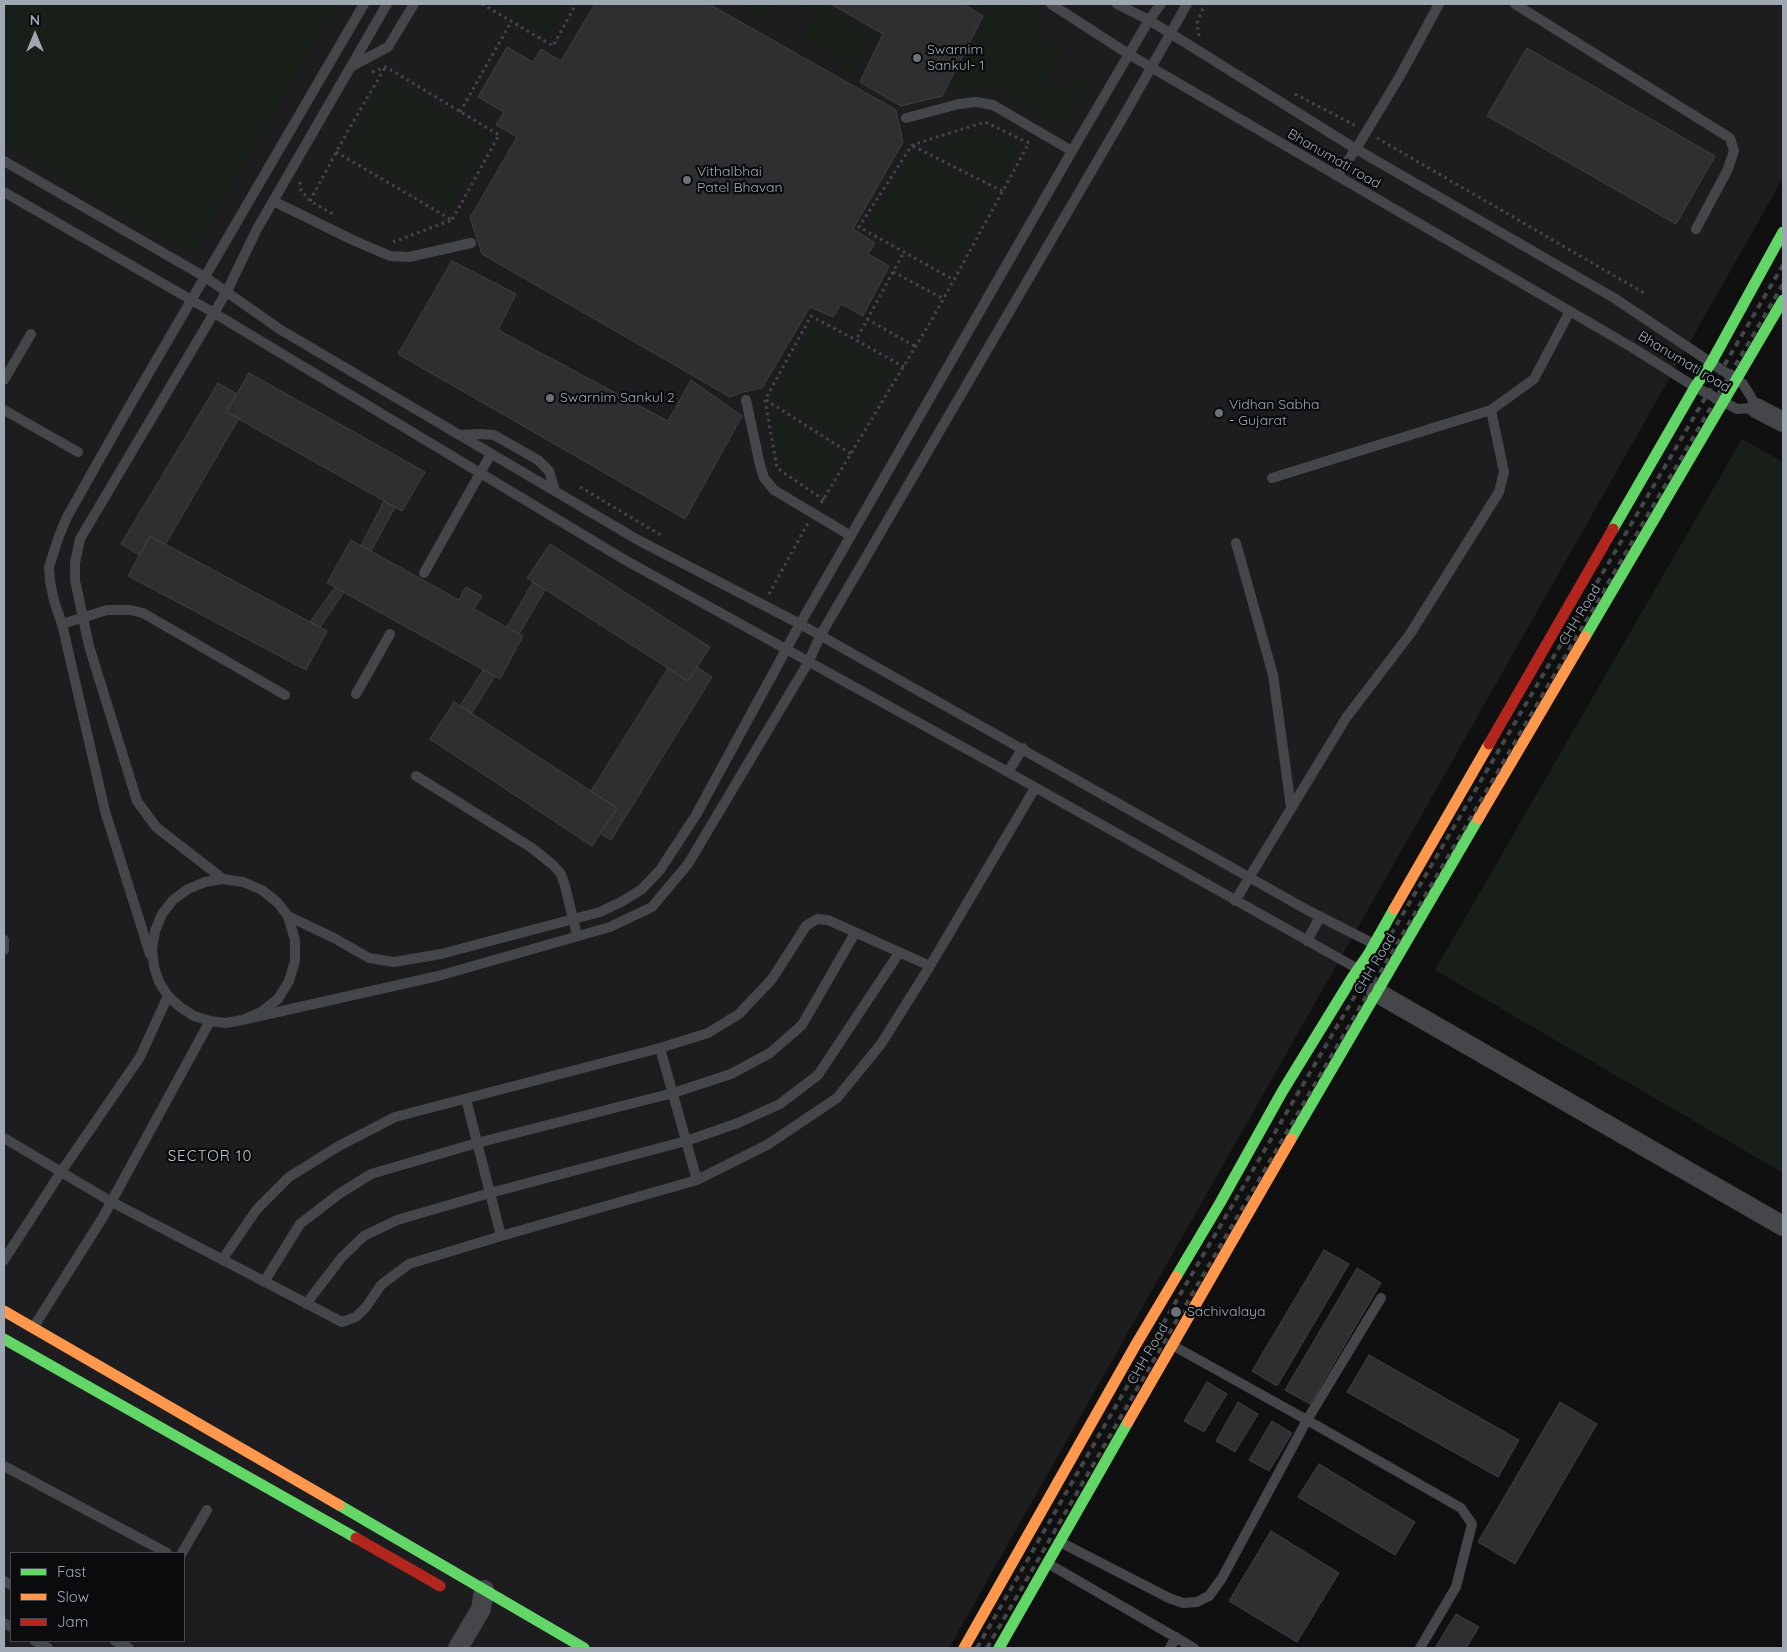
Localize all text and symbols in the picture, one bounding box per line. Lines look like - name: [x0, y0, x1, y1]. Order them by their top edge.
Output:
- north arrow: [10, 10, 60, 60]
- text: N: [30, 11, 40, 29]
- place label: Swarnim Sankul- 1: [927, 42, 985, 74]
- marker: Swarnim Sankul- 1: [911, 52, 923, 64]
- street label: Bhanumati road: [1284, 126, 1384, 192]
- place label: Vithalbhai Patel Bhavan: [697, 164, 783, 196]
- marker: Vithalbhai Patel Bhavan: [681, 174, 693, 186]
- street label: Bhanumati road: [1635, 328, 1733, 396]
- place label: Swarnim Sankul 2: [560, 390, 675, 406]
- marker: Swarnim Sankul 2: [544, 392, 556, 404]
- place label: Vidhan Sabha - Gujarat: [1229, 397, 1319, 430]
- marker: Vidhan Sabha - Gujarat: [1213, 407, 1225, 419]
- street label: CHH Road: [1555, 582, 1605, 648]
- street label: CHH Road: [1350, 931, 1400, 997]
- district label: SECTOR 10: [167, 1147, 253, 1165]
- place label: Sachivalaya: [1187, 1304, 1266, 1320]
- marker: Sachivalaya: [1169, 1305, 1183, 1319]
- street label: CHH Road: [1124, 1320, 1172, 1388]
- legend: [10, 1552, 185, 1642]
- text: Fast: [57, 1562, 86, 1581]
- text: Slow: [57, 1587, 89, 1606]
- text: Jam: [57, 1612, 88, 1631]

